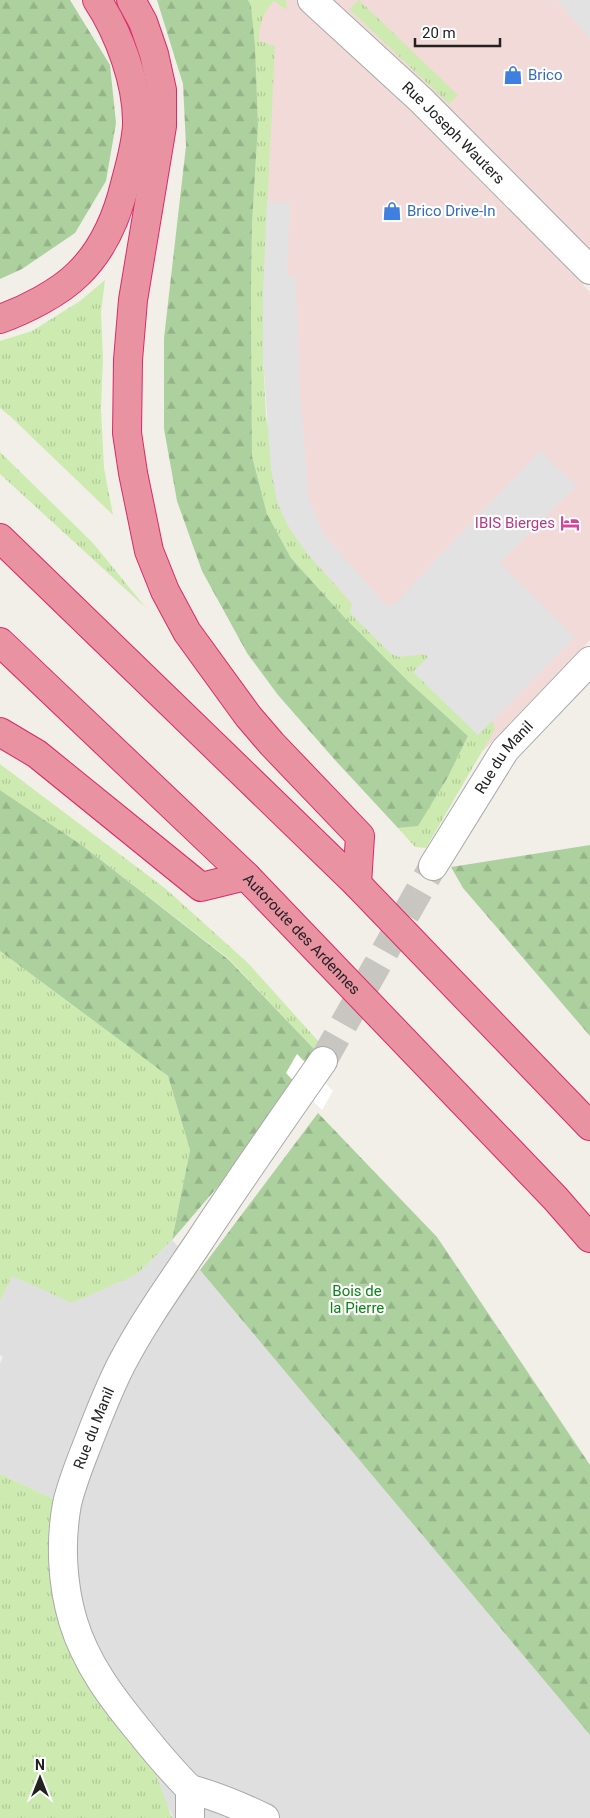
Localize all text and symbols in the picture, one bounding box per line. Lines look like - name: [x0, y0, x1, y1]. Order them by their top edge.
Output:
- scale bar: [415, 15, 500, 47]
- text: 20 m: [422, 24, 456, 42]
- shop icon: Brico: [502, 64, 524, 86]
- place label: Brico: [528, 66, 562, 84]
- street label: Rue Joseph Wauters: [398, 78, 508, 188]
- shop icon: Brico Drive-In: [381, 200, 403, 222]
- place label: Brico Drive-In: [407, 202, 495, 220]
- hotel icon: IBIS Bierges: [559, 512, 581, 534]
- place label: IBIS Bierges: [475, 514, 555, 532]
- street label: Rue du Manil: [471, 717, 537, 797]
- street label: Autoroute des Ardennes: [239, 870, 364, 998]
- park label: Bois de la Pierre: [330, 1282, 384, 1317]
- street label: Rue du Manil: [70, 1384, 118, 1472]
- north arrow: [15, 1753, 65, 1803]
- text: N: [35, 1757, 45, 1773]

